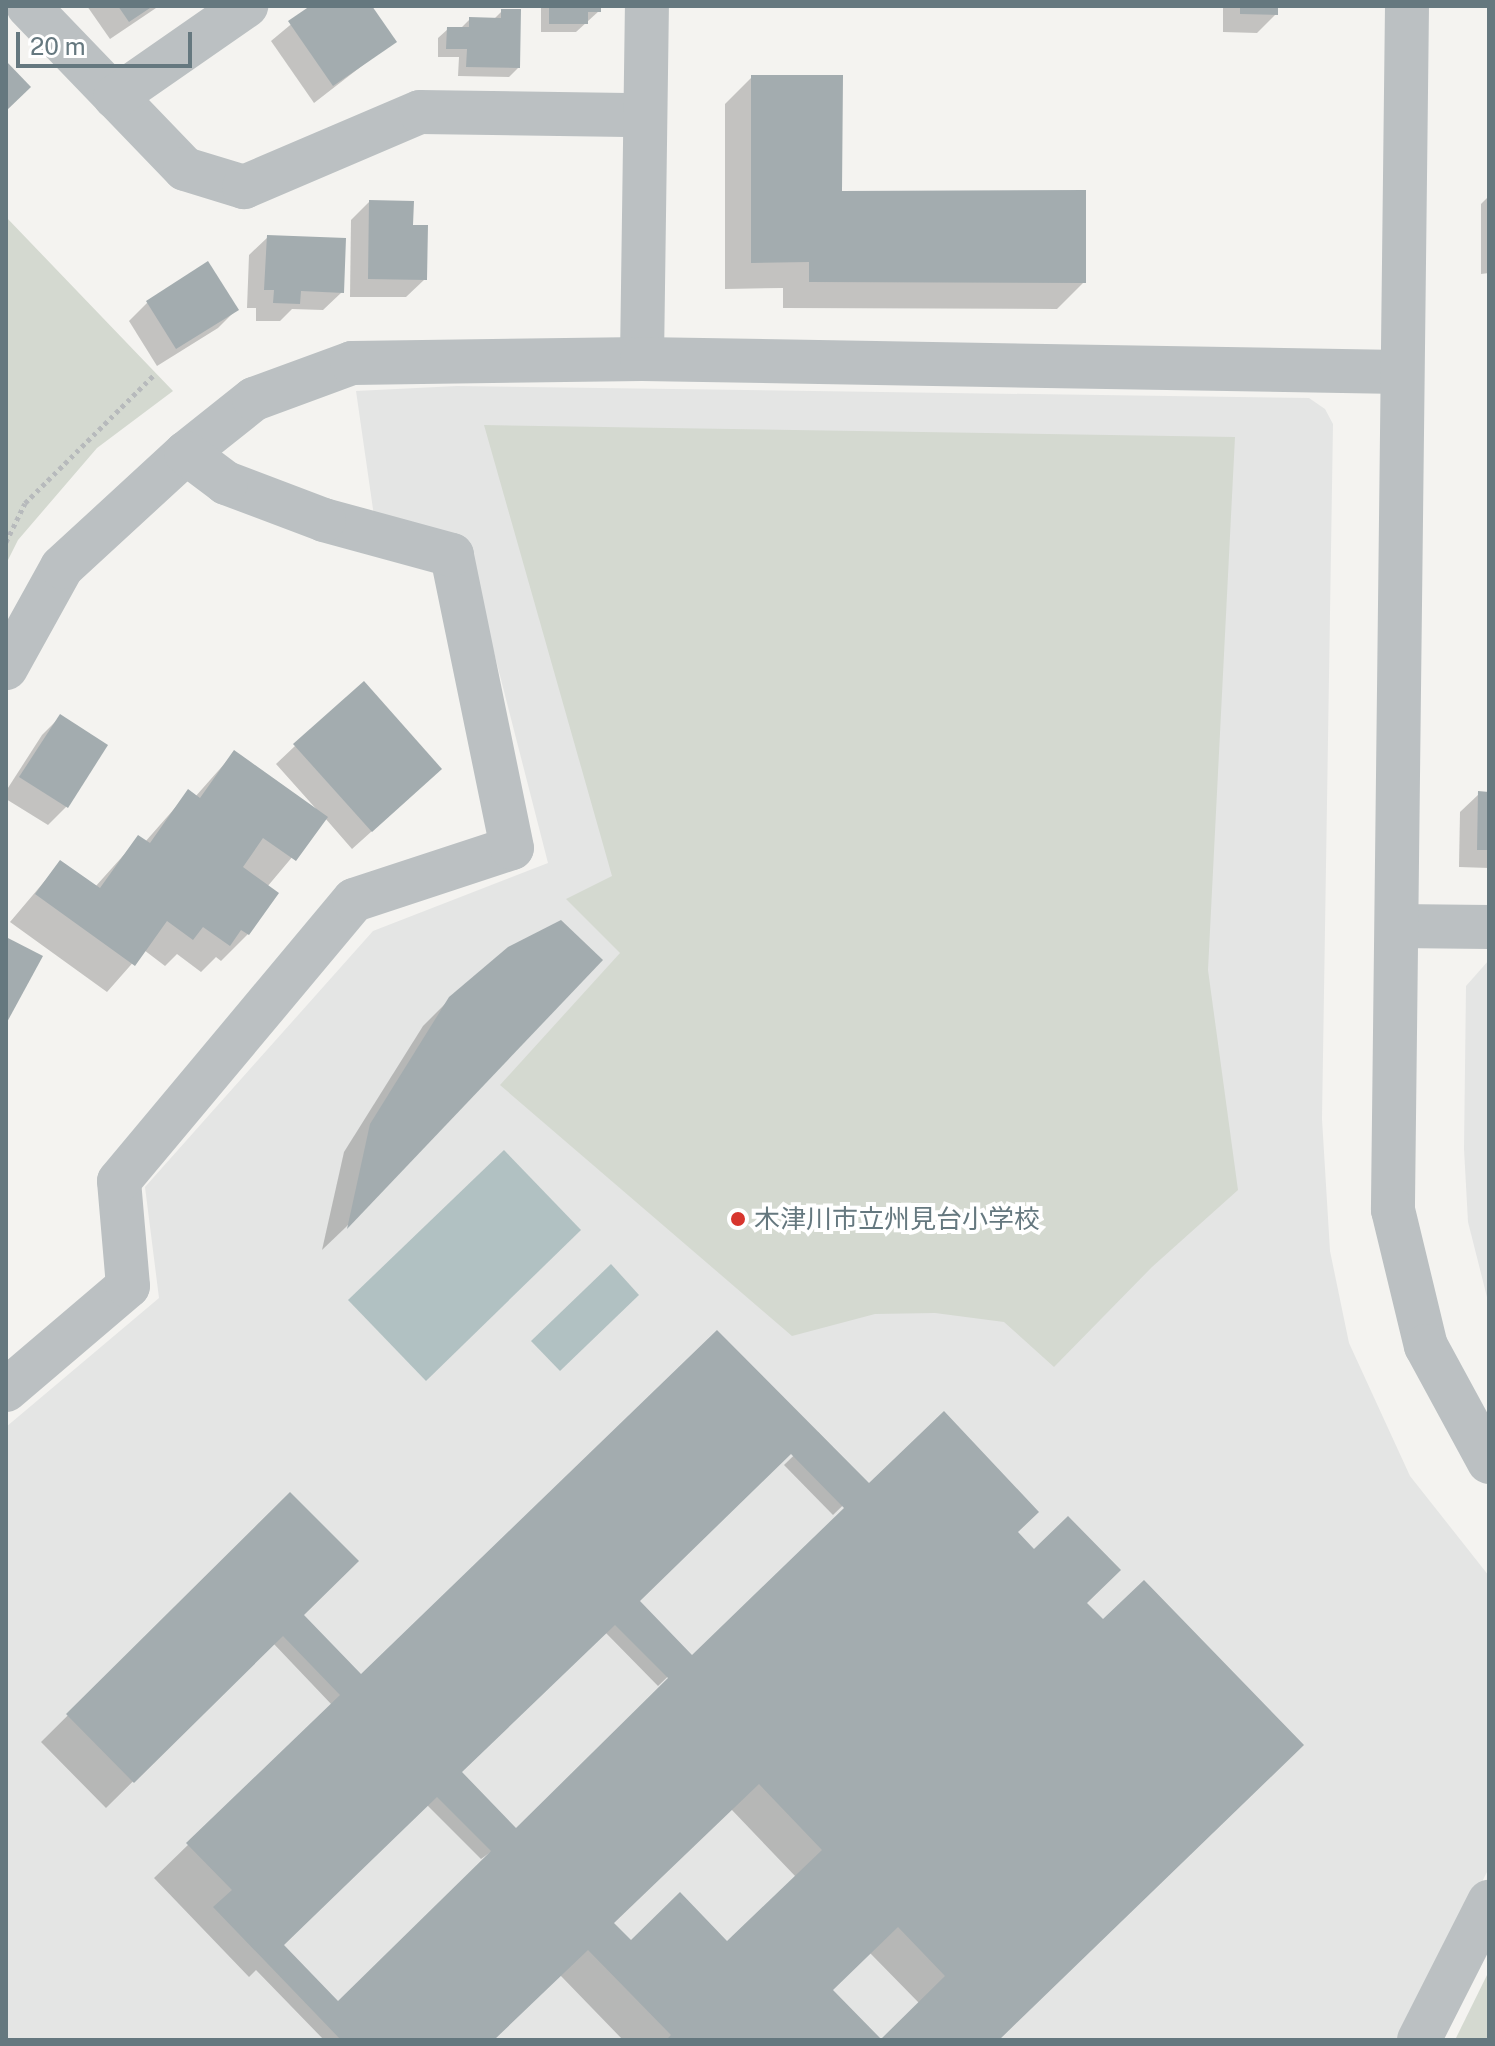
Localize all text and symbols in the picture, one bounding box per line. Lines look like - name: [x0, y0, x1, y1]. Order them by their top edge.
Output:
- scale bar: [20, 16, 196, 66]
- text: 20 m: [30, 32, 86, 60]
- place label: 木津川市立州見台小学校: [754, 1203, 1040, 1235]
- marker: 木津川市立州見台小学校: [729, 1210, 747, 1228]

